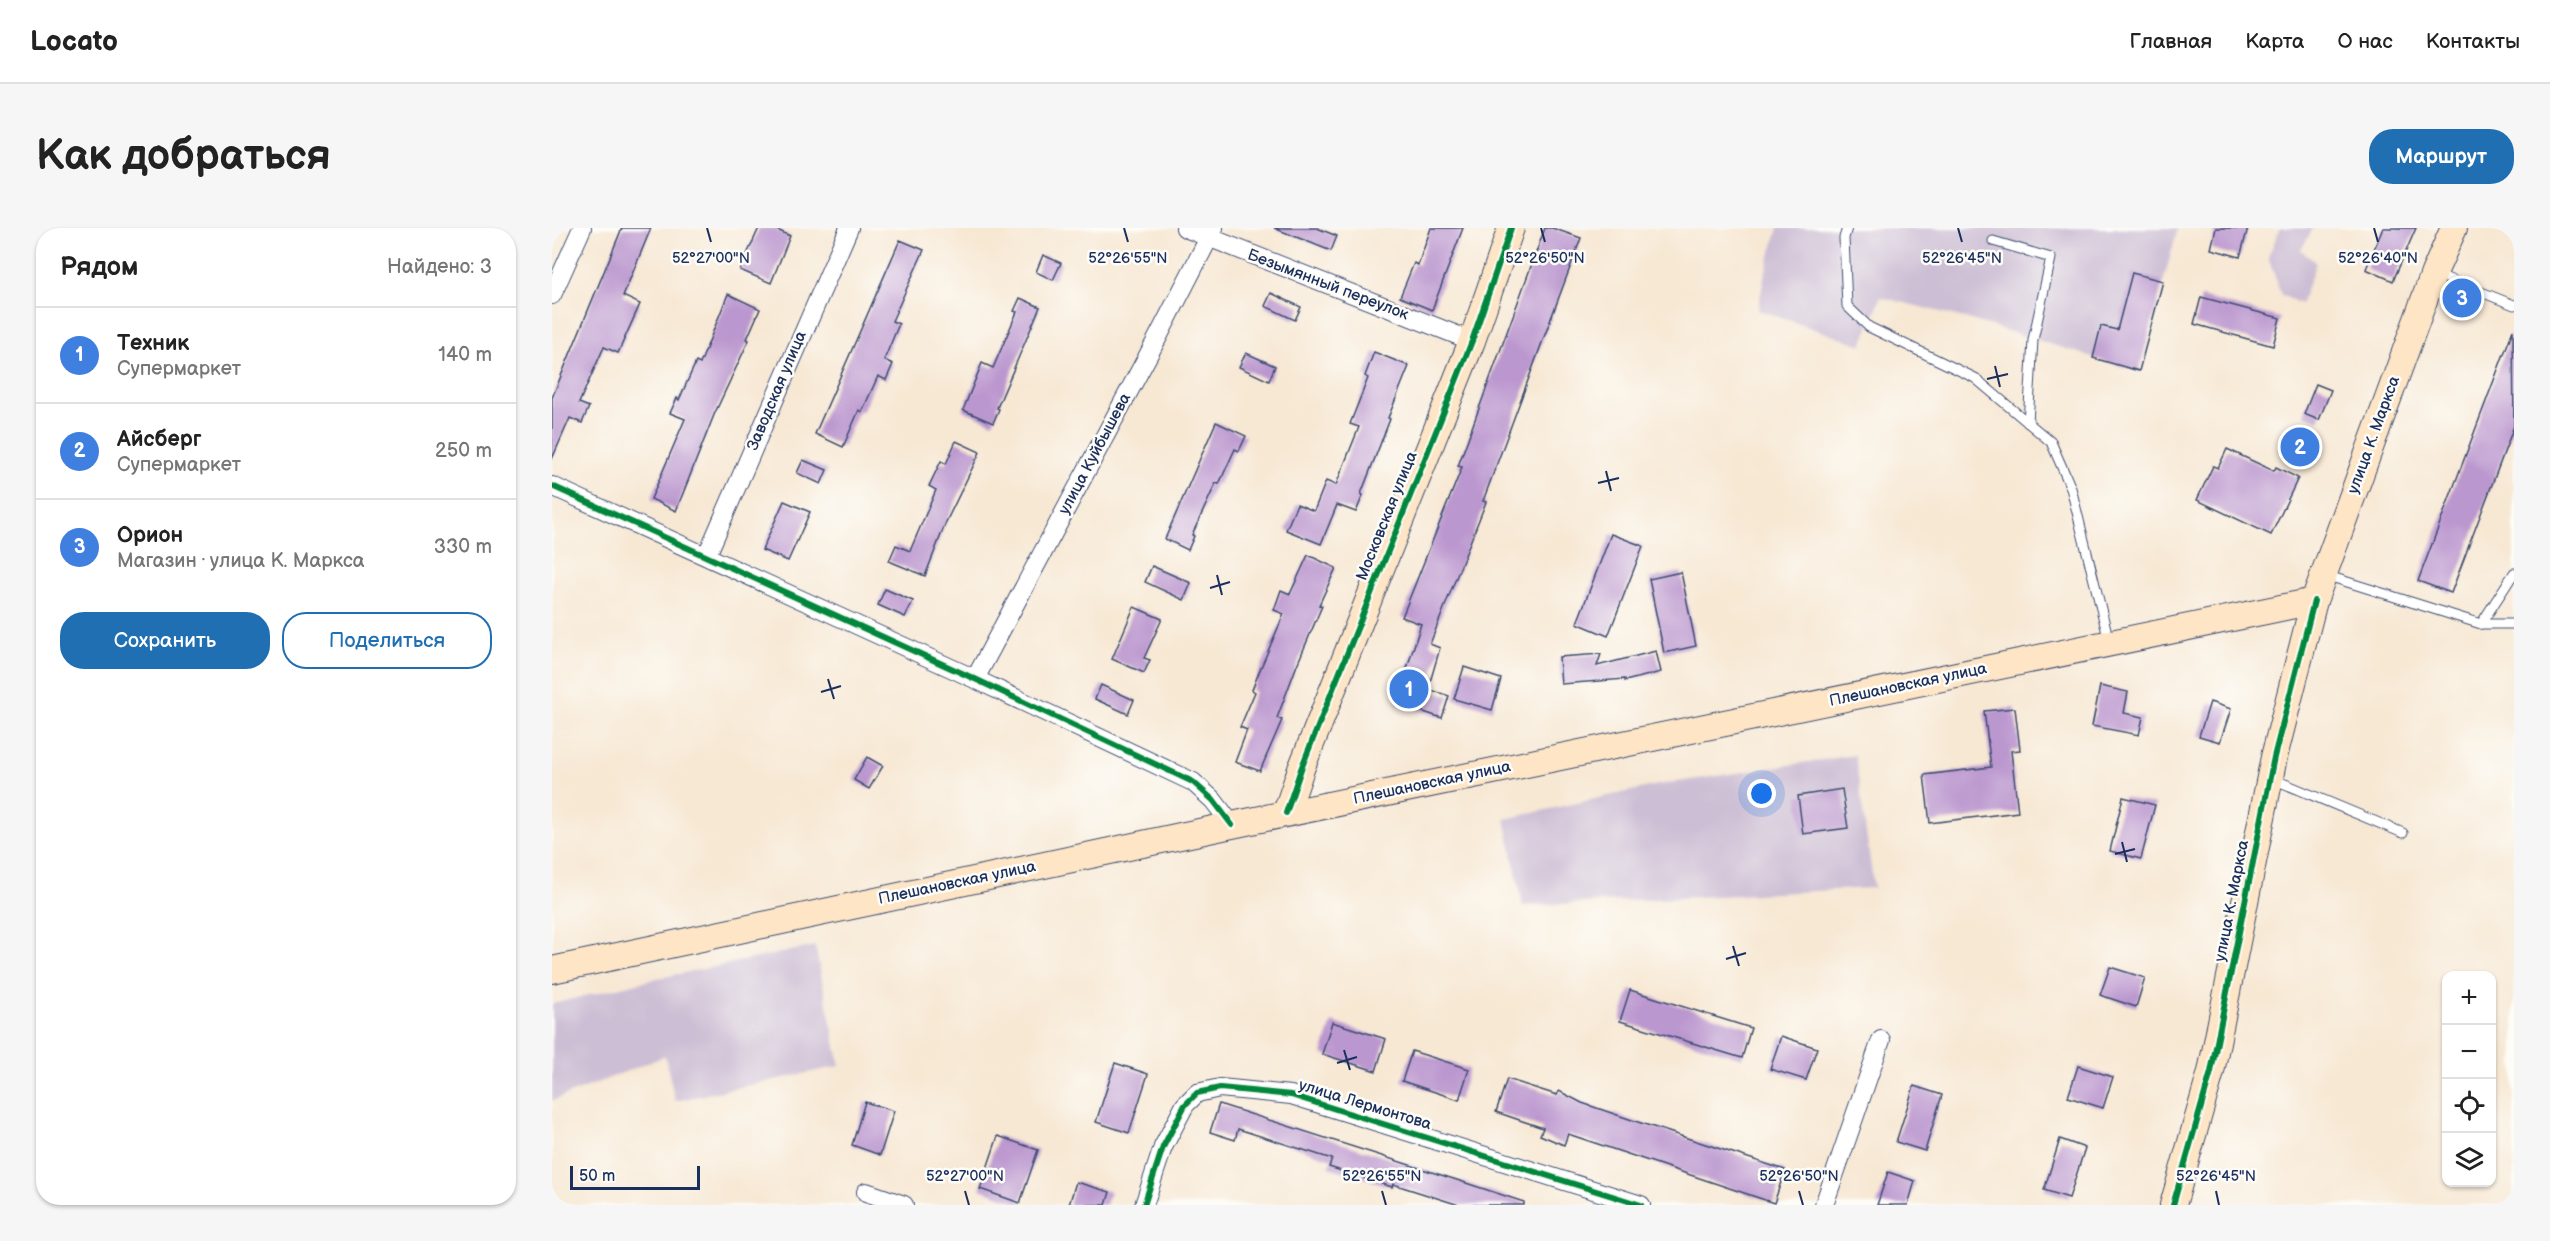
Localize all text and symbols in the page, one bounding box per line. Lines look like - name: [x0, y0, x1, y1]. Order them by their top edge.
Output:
- text: Locato: [30, 25, 118, 58]
- text: Главная: [2129, 29, 2212, 54]
- text: Карта: [2245, 29, 2304, 54]
- text: О нас: [2337, 29, 2393, 54]
- text: Контакты: [2426, 29, 2520, 54]
- button: Маршрут: [2369, 129, 2514, 184]
- text: Как добраться: [36, 131, 331, 182]
- street label: Безымянный переулок: [1245, 245, 1412, 325]
- text: 52°27'00"N: [672, 249, 750, 268]
- text: 52°26'55"N: [1088, 249, 1168, 268]
- text: 52°26'50"N: [1505, 249, 1585, 268]
- text: 52°26'45"N: [1922, 249, 2002, 268]
- text: 52°26'40"N: [2338, 249, 2418, 268]
- text: Рядом: [60, 252, 138, 283]
- text: Найдено: 3: [387, 255, 492, 279]
- pin: 3: [2442, 276, 2482, 320]
- street label: Заводская улица: [743, 328, 811, 454]
- text: Техник: [117, 330, 189, 357]
- text: 1: [75, 343, 84, 367]
- text: 140 m: [438, 343, 492, 367]
- text: Супермаркет: [117, 357, 241, 381]
- street label: улица К. Маркса: [2344, 373, 2404, 496]
- street label: улица Куйбышева: [1055, 390, 1135, 518]
- pin: 2: [2280, 424, 2320, 470]
- text: Айсберг: [117, 426, 202, 453]
- text: 2: [74, 439, 85, 463]
- text: 250 m: [435, 439, 492, 463]
- street label: Московская улица: [1352, 448, 1422, 583]
- text: Супермаркет: [117, 453, 241, 477]
- text: Орион: [117, 522, 183, 549]
- text: 3: [74, 535, 85, 559]
- text: 330 m: [434, 535, 492, 559]
- text: Магазин · улица К. Маркса: [117, 549, 365, 573]
- button: Сохранить: [60, 612, 270, 669]
- button: Поделиться: [282, 612, 492, 669]
- street label: Плешановская улица: [1827, 659, 1989, 711]
- pin: 1: [1390, 666, 1428, 712]
- street label: Плешановская улица: [1351, 757, 1513, 809]
- your location: [1747, 779, 1776, 808]
- street label: улица К. Маркса: [2211, 838, 2253, 964]
- street label: Плешановская улица: [876, 857, 1038, 909]
- map controls: [2442, 971, 2496, 1187]
- button: +: [2442, 971, 2496, 1025]
- button: −: [2442, 1025, 2496, 1079]
- street label: улица Лермонтова: [1296, 1076, 1434, 1134]
- button: locate: [2442, 1079, 2496, 1133]
- button: layers: [2442, 1133, 2496, 1187]
- scale bar: [570, 1163, 700, 1190]
- text: 50 m: [579, 1167, 615, 1186]
- text: 52°27'00"N: [926, 1167, 1004, 1186]
- text: 52°26'55"N: [1342, 1167, 1422, 1186]
- text: 52°26'50"N: [1759, 1167, 1839, 1186]
- text: 52°26'45"N: [2176, 1167, 2256, 1186]

